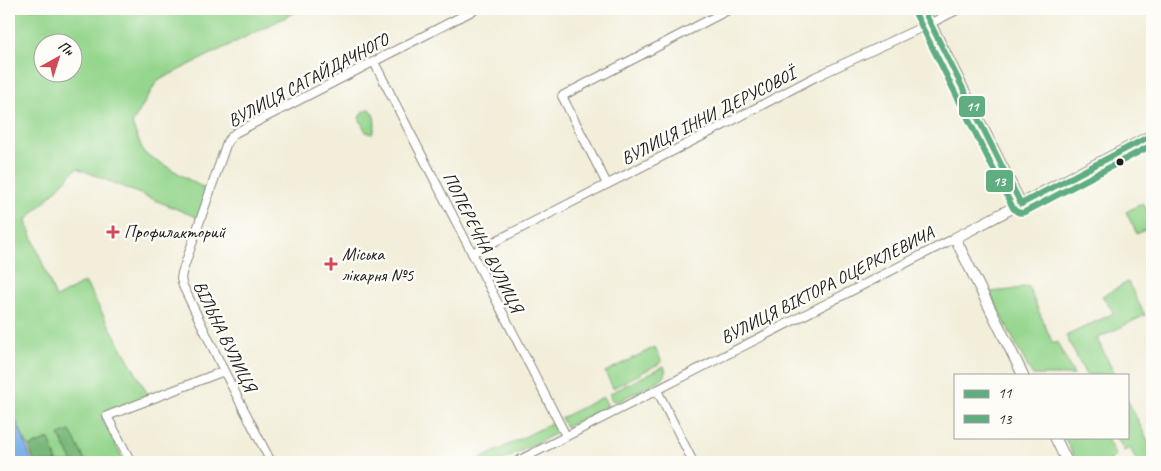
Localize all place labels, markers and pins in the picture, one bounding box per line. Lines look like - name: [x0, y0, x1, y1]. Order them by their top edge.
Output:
- unlabelled marker: [1115, 157, 1125, 167]
- place label: Профилакторий: [124, 221, 227, 243]
- marker: Профилакторий: [106, 225, 120, 239]
- place label: Міська лікарня №5: [342, 243, 414, 286]
- marker: Міська лікарня №5: [324, 257, 338, 271]

